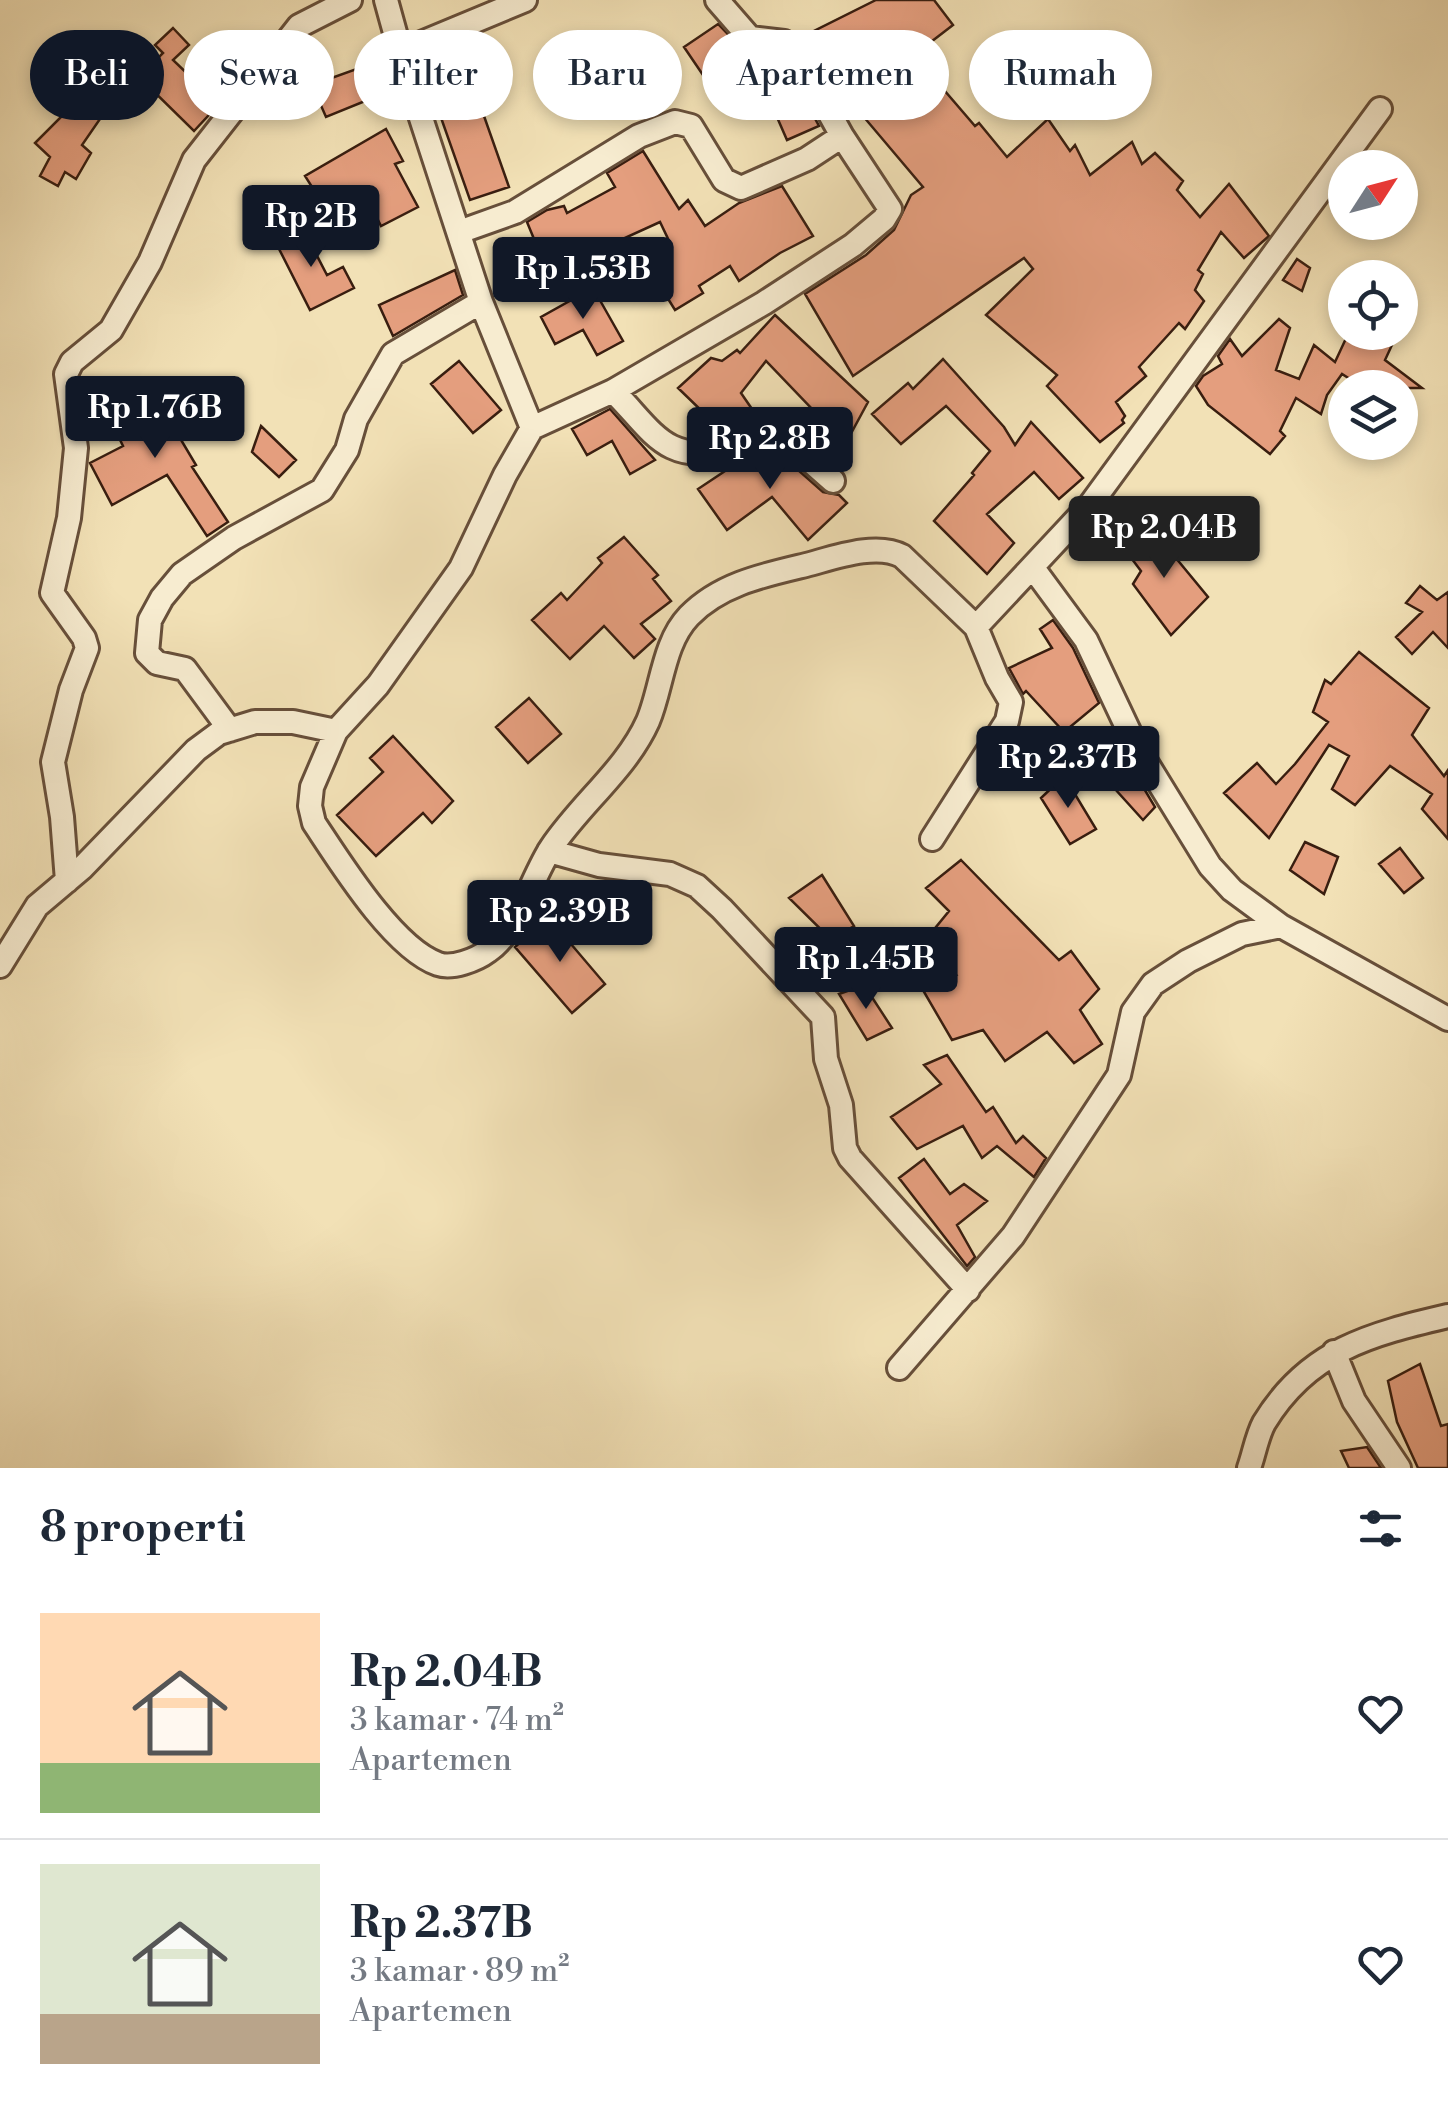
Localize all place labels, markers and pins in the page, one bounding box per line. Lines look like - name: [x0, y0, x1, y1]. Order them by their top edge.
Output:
- pin: Rp 2B: [241, 185, 381, 270]
- pin: Rp 1.53B: [480, 237, 686, 322]
- pin: Rp 1.76B: [52, 376, 258, 461]
- pin: Rp 2.8B: [678, 407, 862, 492]
- pin: Rp 2.04B: [1061, 496, 1267, 581]
- pin: Rp 2.37B: [965, 726, 1171, 811]
- pin: Rp 2.39B: [457, 880, 663, 965]
- pin: Rp 1.45B: [763, 927, 969, 1012]

